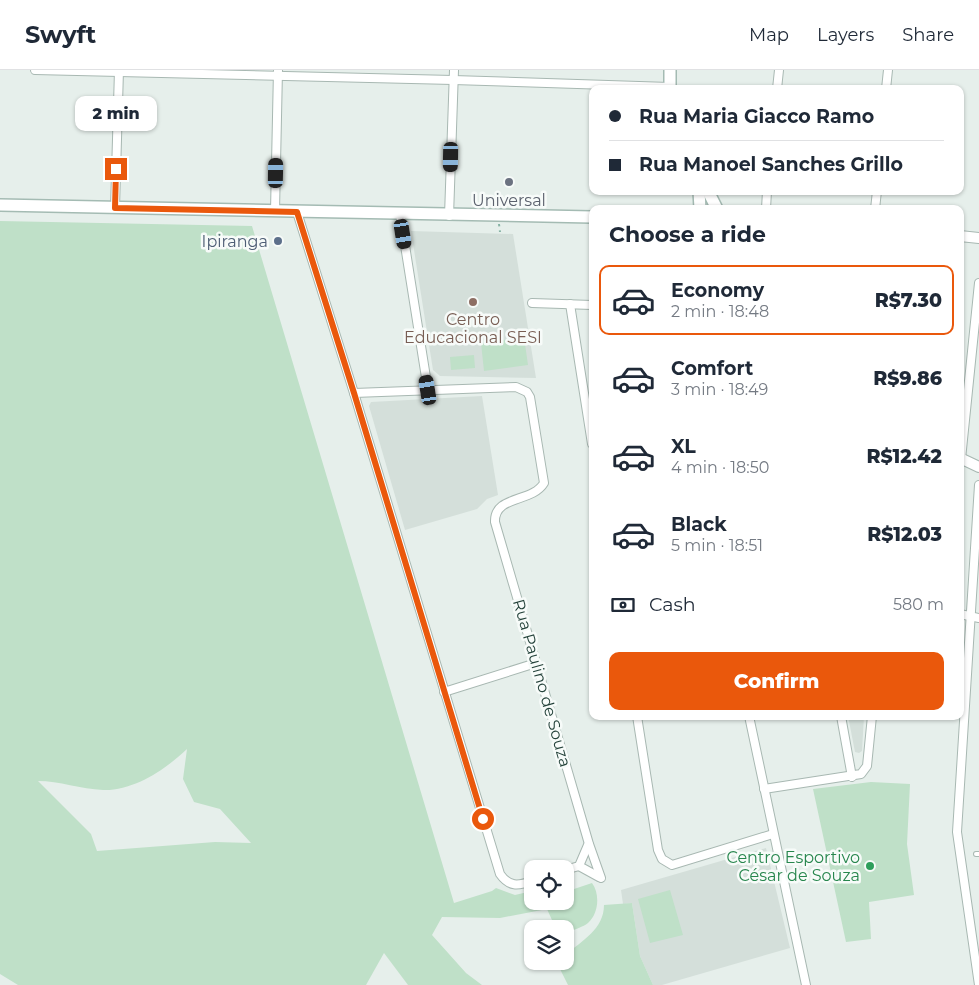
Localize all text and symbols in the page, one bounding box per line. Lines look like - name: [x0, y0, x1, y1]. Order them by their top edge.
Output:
- text: Swyft: [25, 20, 96, 49]
- text: Map: [749, 24, 789, 46]
- text: Layers: [817, 24, 874, 46]
- text: Share: [902, 24, 954, 46]
- callout: 2 min: [75, 97, 157, 132]
- text: 2 min: [92, 104, 140, 123]
- text: Rua Maria Giacco Ramo: [639, 105, 874, 128]
- car: [443, 142, 458, 172]
- text: Rua Manoel Sanches Grillo: [639, 153, 903, 176]
- route end: [105, 158, 127, 180]
- car: [268, 158, 283, 188]
- marker: Universal: [503, 176, 515, 188]
- place label: Universal: [472, 191, 546, 210]
- car: [393, 218, 412, 250]
- text: Choose a ride: [609, 221, 766, 248]
- place label: Ipiranga: [202, 232, 268, 251]
- marker: Ipiranga: [272, 235, 284, 247]
- icon: car: [611, 278, 656, 323]
- text: Economy: [671, 279, 764, 302]
- text: R$7.30: [875, 289, 942, 312]
- marker: Centro Educacional SESI: [467, 296, 479, 308]
- text: 2 min · 18:48: [671, 302, 769, 321]
- place label: Centro Educacional SESI: [404, 310, 542, 347]
- icon: car: [611, 356, 656, 401]
- text: Comfort: [671, 357, 753, 380]
- text: R$9.86: [873, 367, 942, 390]
- car: [418, 374, 437, 406]
- text: 3 min · 18:49: [671, 380, 768, 399]
- icon: car: [611, 434, 656, 479]
- text: XL: [671, 435, 696, 458]
- text: R$12.42: [866, 445, 942, 468]
- text: 4 min · 18:50: [671, 458, 769, 477]
- icon: car: [611, 512, 656, 557]
- text: Black: [671, 513, 727, 536]
- text: R$12.03: [867, 523, 942, 546]
- text: 5 min · 18:51: [671, 536, 763, 555]
- icon: cash: [609, 591, 637, 619]
- text: Cash: [649, 593, 696, 616]
- text: 580 m: [893, 595, 944, 614]
- street label: Rua Paulino de Souza: [509, 597, 575, 769]
- button: Confirm: [609, 652, 944, 710]
- route start: [472, 808, 494, 830]
- place label: Centro Esportivo César de Souza: [726, 848, 860, 885]
- map controls: [524, 860, 574, 970]
- button: locate: [524, 860, 574, 910]
- marker: Centro Esportivo César de Souza: [864, 860, 876, 872]
- button: layers: [524, 920, 574, 970]

